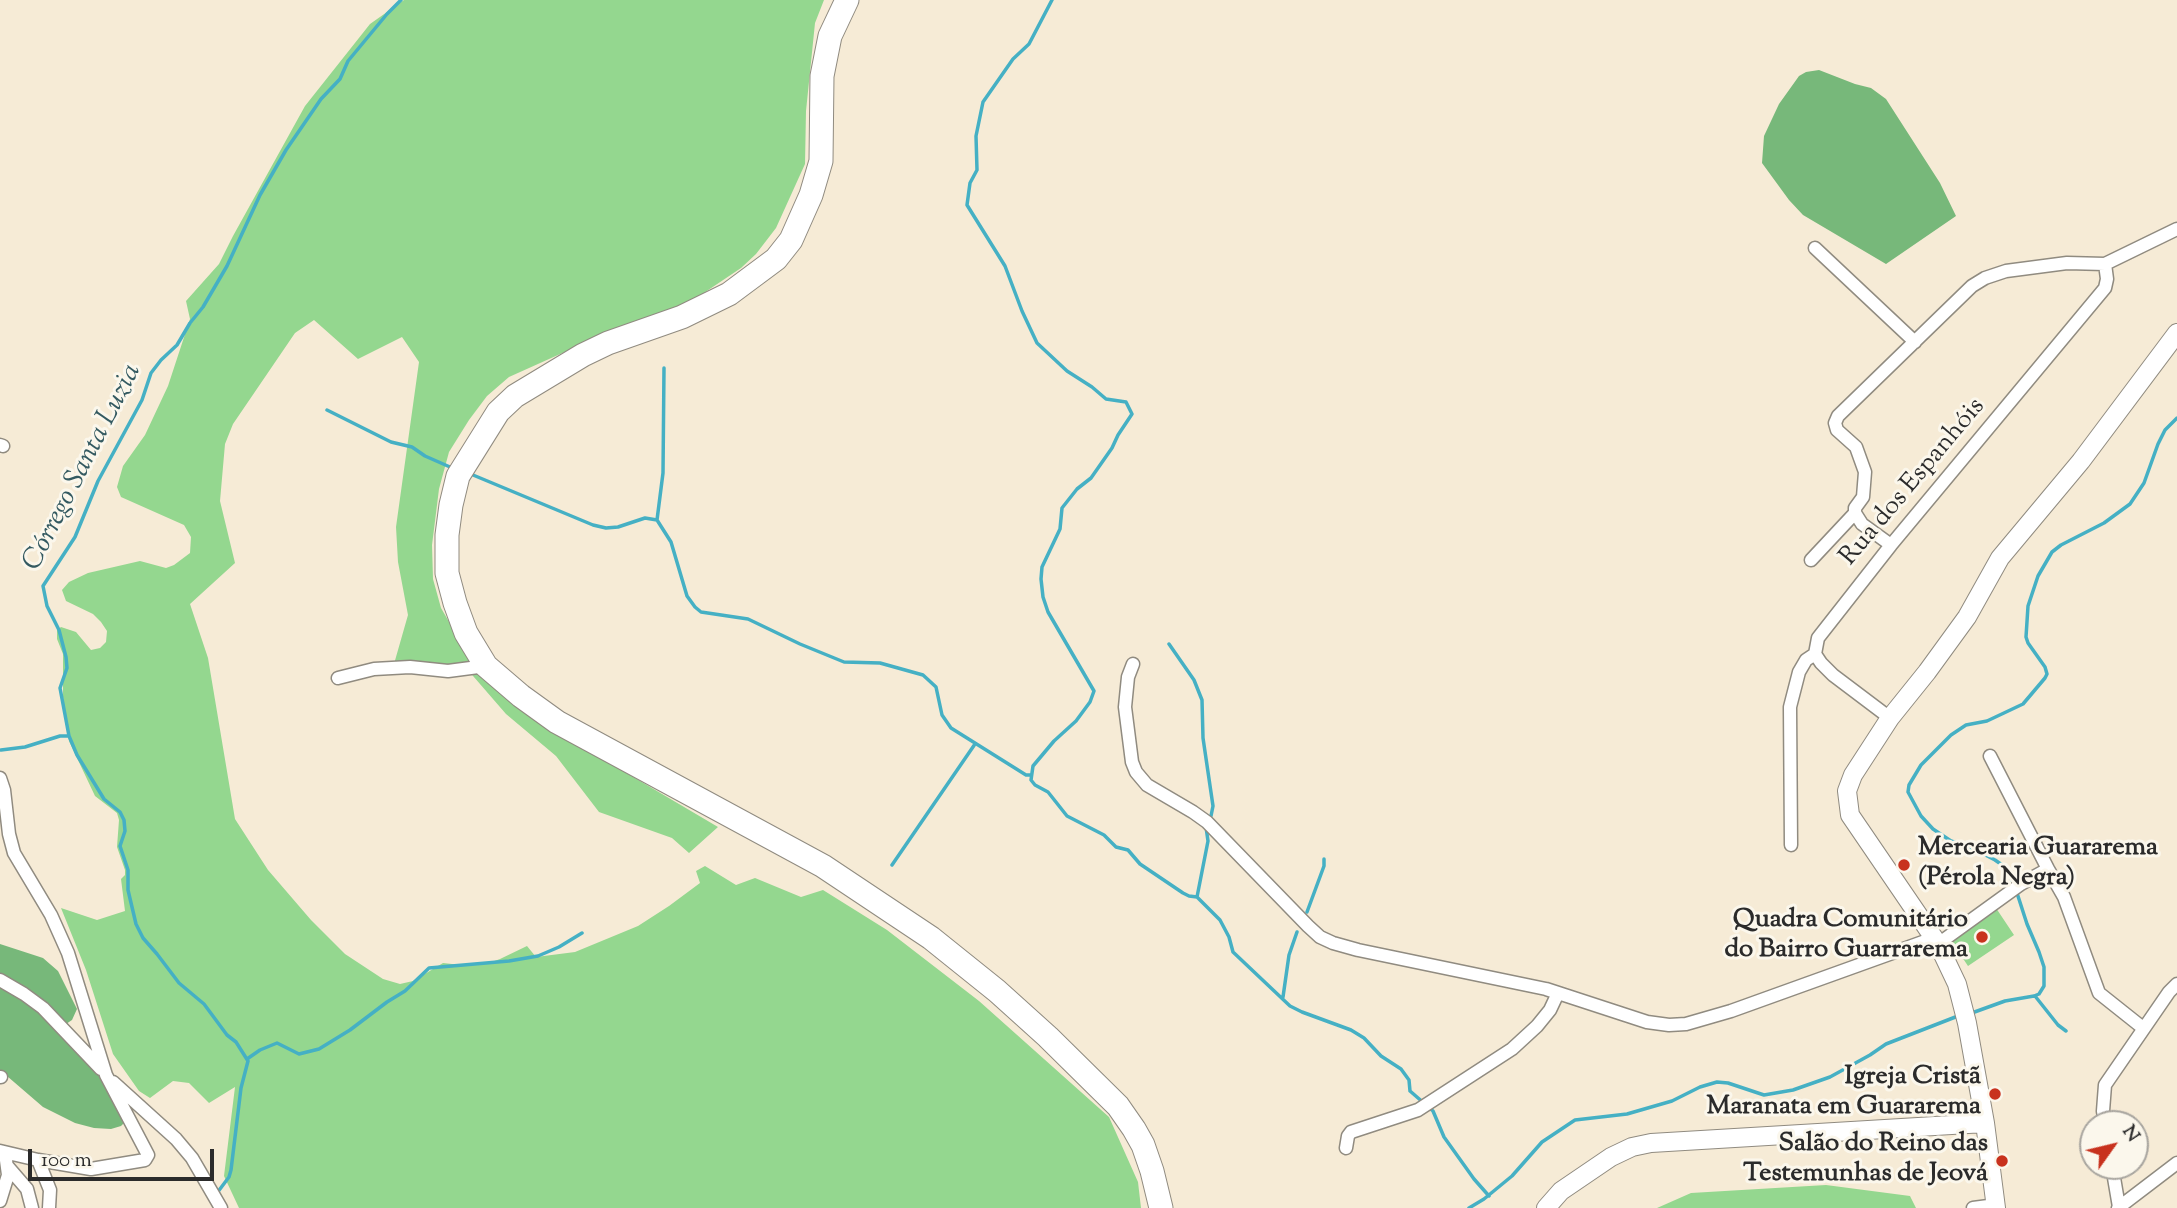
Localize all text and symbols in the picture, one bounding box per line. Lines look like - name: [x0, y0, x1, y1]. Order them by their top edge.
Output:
- water label: Córrego Santa Luzia: [17, 359, 151, 577]
- street label: Rua dos Espanhóis: [1835, 393, 1993, 573]
- place label: Mercearia Guararema (Pérola Negra): [1918, 834, 2158, 896]
- marker: Mercearia Guararema (Pérola Negra): [1896, 857, 1912, 873]
- place label: Quadra Comunitário do Bairro Guarrarema: [1725, 906, 1968, 968]
- marker: Quadra Comunitário do Bairro Guarrarema: [1974, 929, 1990, 945]
- place label: Igreja Cristã Maranata em Guararema: [1706, 1063, 1981, 1124]
- marker: Igreja Cristã Maranata em Guararema: [1987, 1086, 2003, 1102]
- north arrow: [2079, 1110, 2149, 1180]
- text: N: [2115, 1120, 2146, 1148]
- place label: Salão do Reino das Testemunhas de Jeová: [1743, 1130, 1988, 1192]
- scale bar: [32, 1134, 217, 1178]
- text: 100 m: [41, 1146, 92, 1176]
- marker: Salão do Reino das Testemunhas de Jeová: [1994, 1153, 2010, 1169]

